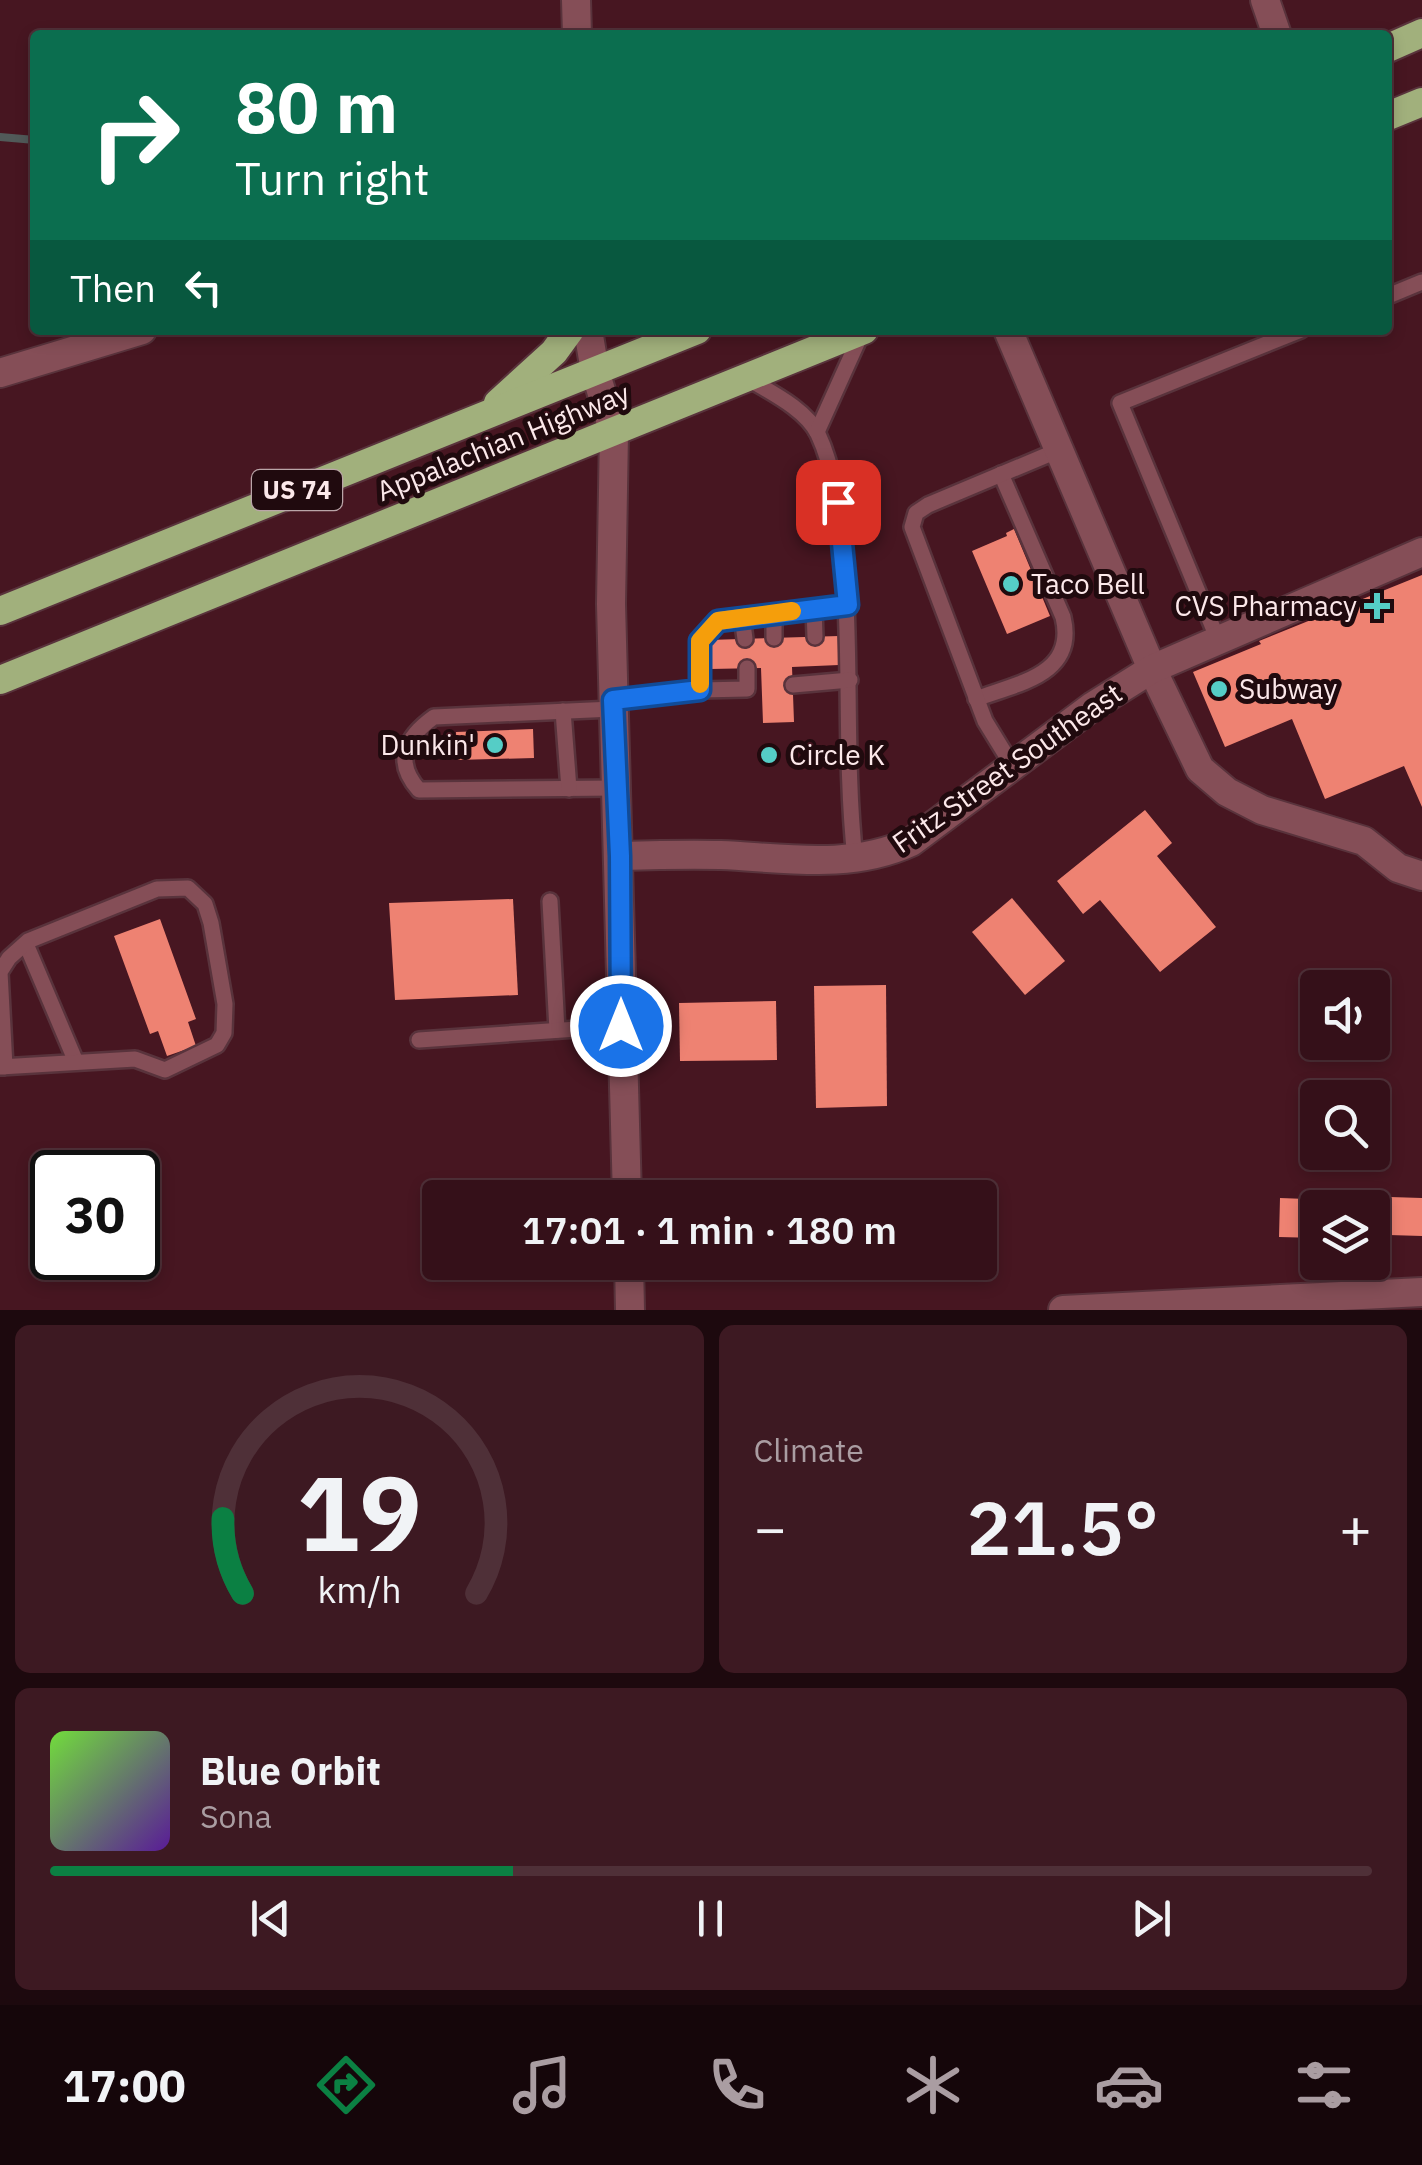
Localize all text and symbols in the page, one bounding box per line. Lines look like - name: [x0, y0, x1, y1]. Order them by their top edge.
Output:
- text: 80 m: [235, 61, 398, 152]
- icon: right: [70, 70, 200, 200]
- text: Turn right: [235, 149, 430, 207]
- icon: left: [176, 260, 231, 315]
- text: Then: [70, 263, 156, 312]
- street label: Appalachian Highway: [371, 374, 635, 509]
- pin: [796, 460, 881, 545]
- road number: US 74: [252, 470, 342, 510]
- icon: arrive: [811, 475, 866, 530]
- place label: Taco Bell: [1031, 565, 1145, 602]
- marker: Taco Bell: [1000, 573, 1022, 595]
- place label: CVS Pharmacy: [1174, 587, 1357, 624]
- marker: CVS Pharmacy: [1366, 595, 1388, 617]
- place label: Subway: [1239, 670, 1337, 707]
- street label: Fritz Street Southeast: [885, 674, 1129, 861]
- marker: Subway: [1208, 678, 1230, 700]
- place label: Dunkin': [380, 726, 475, 763]
- marker: Dunkin': [484, 734, 506, 756]
- place label: Circle K: [789, 736, 885, 773]
- marker: Circle K: [758, 744, 780, 766]
- map controls: [1300, 970, 1390, 1280]
- button: sound: [1300, 970, 1390, 1060]
- position arrow: [569, 974, 673, 1078]
- button: search: [1300, 1080, 1390, 1170]
- speed limit sign: 30: [30, 1150, 160, 1280]
- button: layers: [1300, 1190, 1390, 1280]
- text: 17:01 · 1 min · 180 m: [522, 1205, 897, 1254]
- text: Climate: [754, 1429, 864, 1471]
- text: 19: [297, 1444, 422, 1580]
- text: 21.5°: [966, 1478, 1159, 1576]
- text: −: [754, 1492, 787, 1563]
- text: +: [1339, 1492, 1372, 1563]
- text: km/h: [317, 1566, 401, 1613]
- text: Blue Orbit: [200, 1746, 381, 1795]
- text: Sona: [200, 1795, 272, 1837]
- icon: previous: [243, 1891, 298, 1946]
- icon: pause: [683, 1891, 738, 1946]
- icon: next: [1124, 1891, 1179, 1946]
- icon: directions: [311, 2050, 381, 2120]
- icon: music: [507, 2050, 577, 2120]
- icon: phone: [702, 2050, 772, 2120]
- icon: climate: [898, 2050, 968, 2120]
- icon: car: [1094, 2050, 1164, 2120]
- icon: filters: [1289, 2050, 1359, 2120]
- text: 17:00: [63, 2056, 186, 2114]

